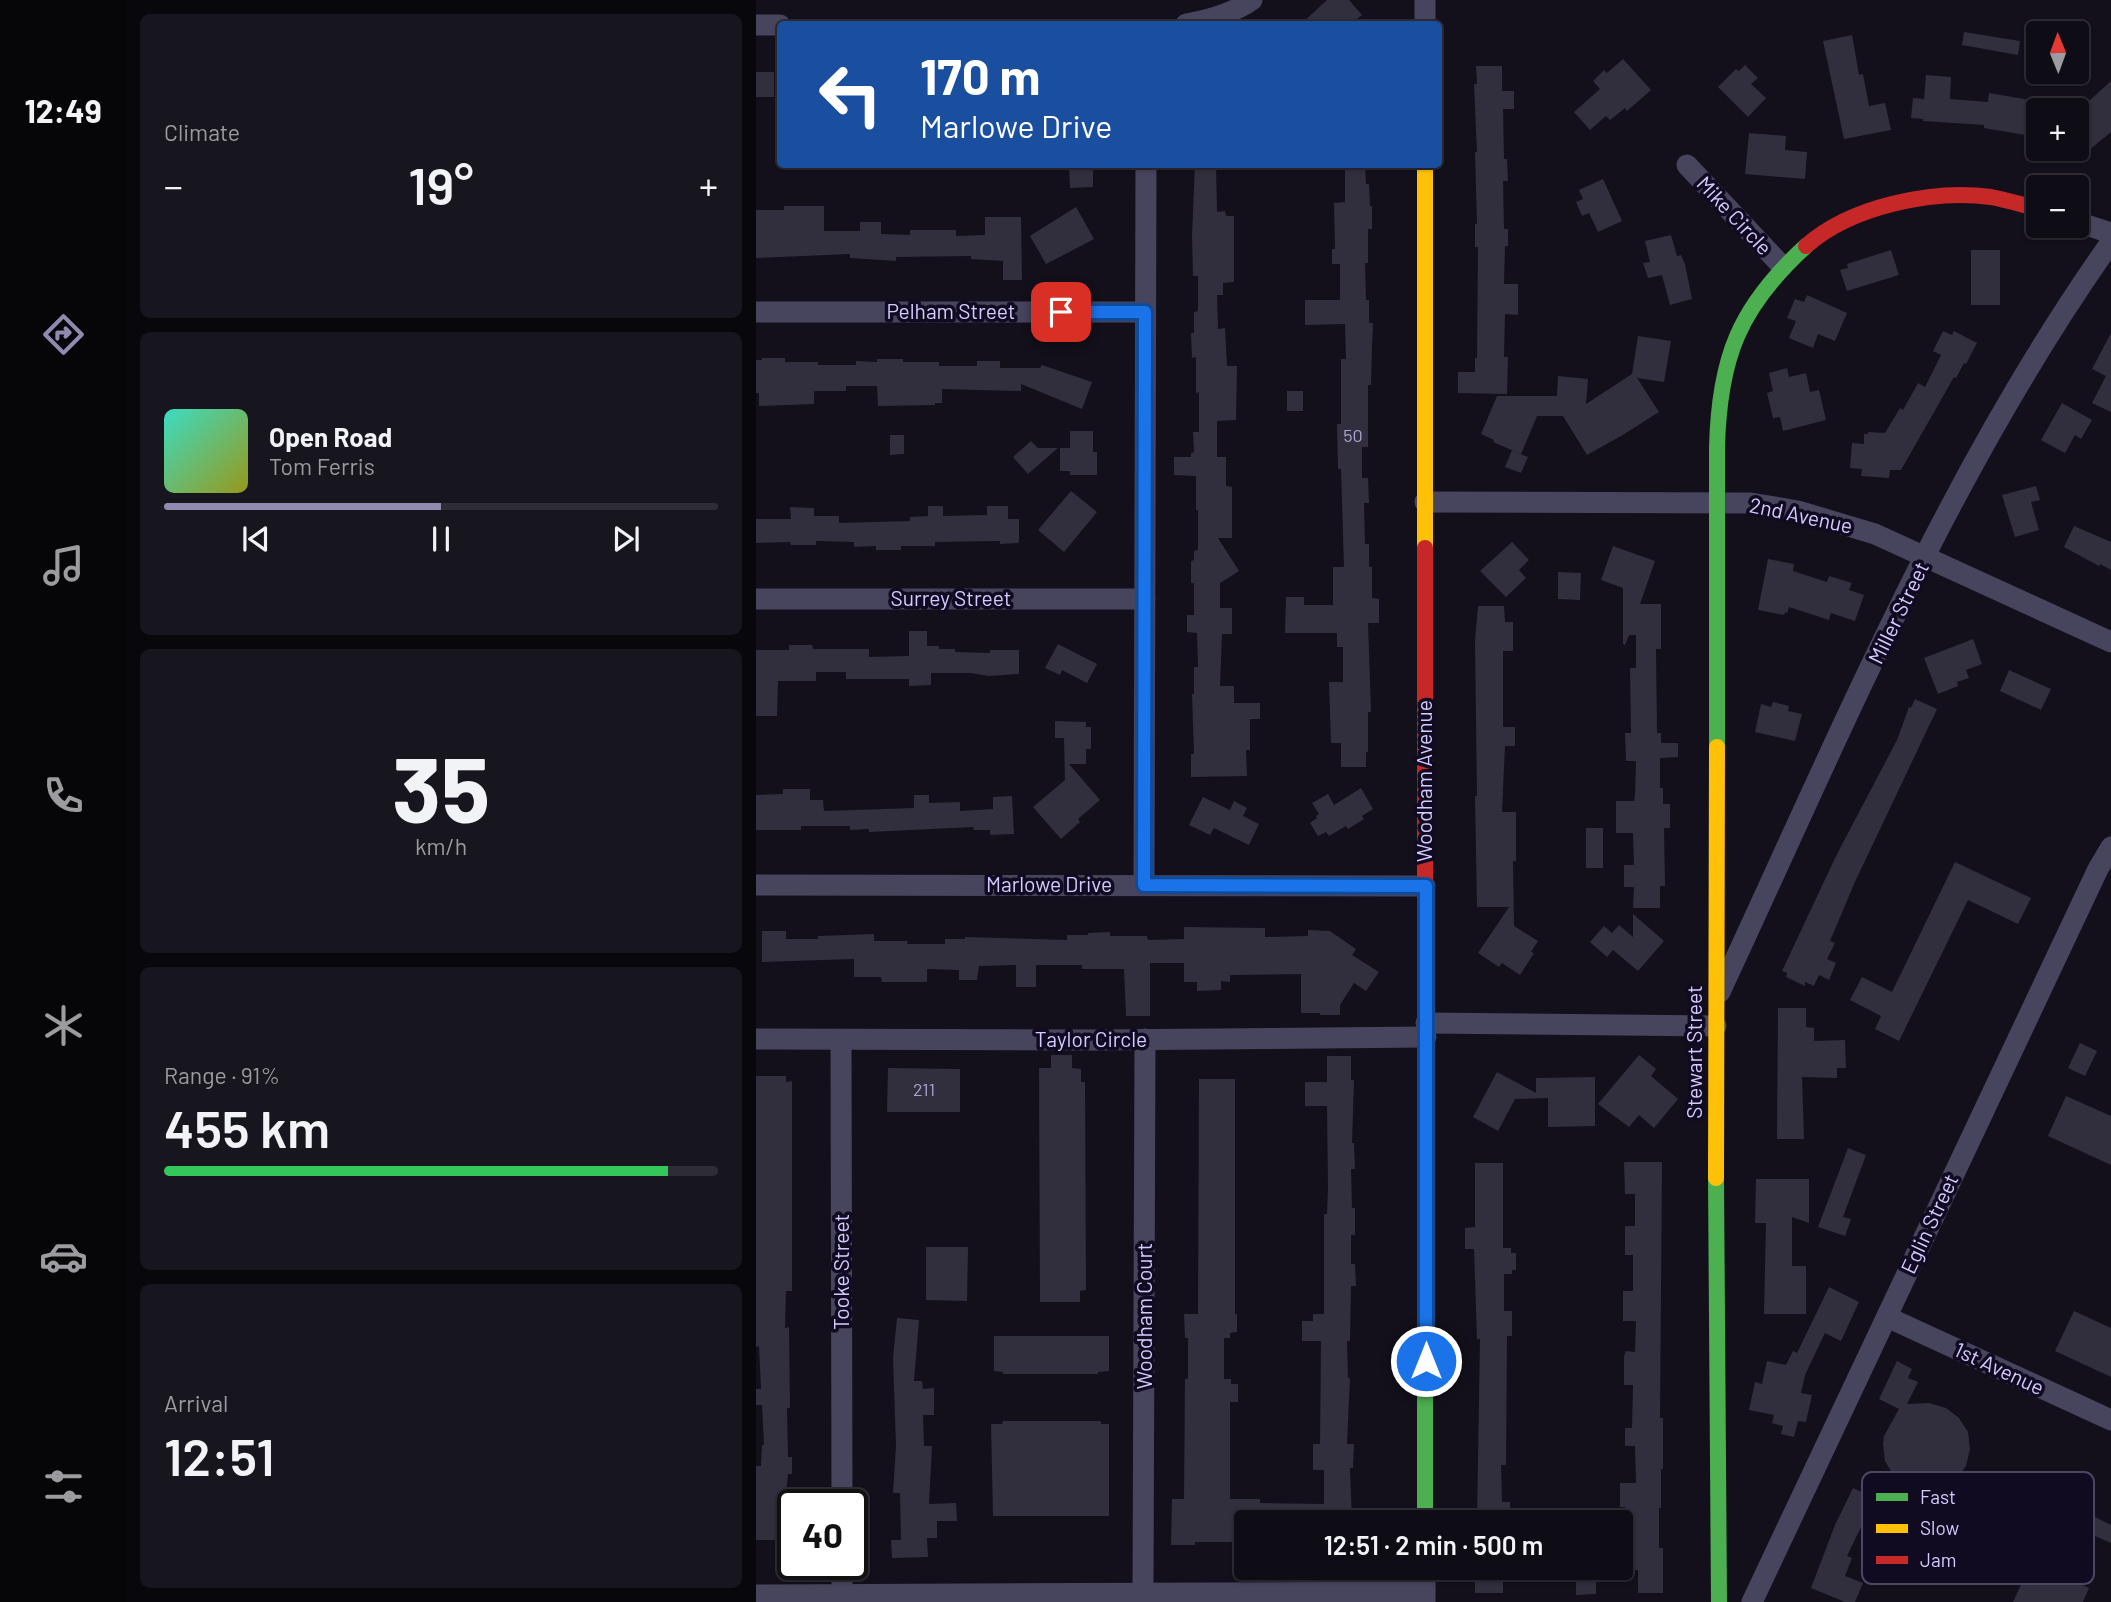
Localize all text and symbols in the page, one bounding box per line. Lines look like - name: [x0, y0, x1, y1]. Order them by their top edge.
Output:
- north arrow: [2026, 21, 2090, 84]
- map controls: [2026, 21, 2089, 238]
- text: 170 m: [920, 46, 1040, 105]
- icon: left: [805, 49, 896, 140]
- text: 12:49: [24, 91, 102, 129]
- button: +: [2026, 98, 2089, 161]
- text: Marlowe Drive: [920, 106, 1112, 144]
- text: Climate: [164, 118, 240, 146]
- text: 19°: [408, 153, 474, 215]
- text: −: [164, 162, 183, 208]
- text: +: [699, 162, 718, 208]
- street label: Mike Circle: [1692, 170, 1778, 260]
- button: −: [2026, 175, 2089, 238]
- pin: [1031, 282, 1091, 342]
- icon: arrive: [1042, 293, 1080, 331]
- street label: Pelham Street: [886, 298, 1016, 323]
- icon: directions: [39, 310, 88, 359]
- text: Open Road: [269, 421, 392, 452]
- house number: 50: [1343, 424, 1363, 446]
- text: Tom Ferris: [269, 452, 375, 480]
- street label: 2nd Avenue: [1747, 491, 1855, 538]
- icon: previous: [237, 520, 275, 558]
- icon: pause: [422, 520, 460, 558]
- icon: next: [607, 520, 645, 558]
- icon: music: [39, 541, 88, 590]
- street label: Miller Street: [1862, 557, 1933, 667]
- street label: Surrey Street: [891, 585, 1011, 610]
- street label: Woodham Avenue: [1411, 700, 1436, 862]
- text: 35: [392, 732, 490, 841]
- icon: phone: [39, 771, 88, 820]
- text: km/h: [415, 832, 467, 860]
- street label: Marlowe Drive: [986, 871, 1112, 896]
- street label: Stewart Street: [1681, 985, 1706, 1119]
- icon: climate: [39, 1001, 88, 1050]
- street label: Taylor Circle: [1035, 1026, 1147, 1051]
- text: Range · 91%: [164, 1061, 280, 1089]
- house number: 211: [913, 1078, 935, 1100]
- text: 455 km: [164, 1096, 330, 1158]
- street label: Eglin Street: [1895, 1170, 1963, 1277]
- street label: Tooke Street: [828, 1214, 853, 1330]
- icon: car: [39, 1232, 88, 1281]
- street label: Woodham Court: [1131, 1243, 1156, 1389]
- position arrow: [1389, 1324, 1463, 1398]
- street label: 1st Avenue: [1951, 1336, 2048, 1399]
- text: Arrival: [164, 1389, 228, 1417]
- text: 12:51: [164, 1424, 275, 1486]
- icon: filters: [39, 1462, 88, 1511]
- legend: [1862, 1472, 2094, 1584]
- text: Fast: [1920, 1485, 1956, 1508]
- speed limit sign: 40: [777, 1489, 868, 1580]
- text: Slow: [1920, 1516, 1959, 1539]
- text: 12:51 · 2 min · 500 m: [1324, 1529, 1543, 1560]
- text: Jam: [1920, 1548, 1956, 1571]

